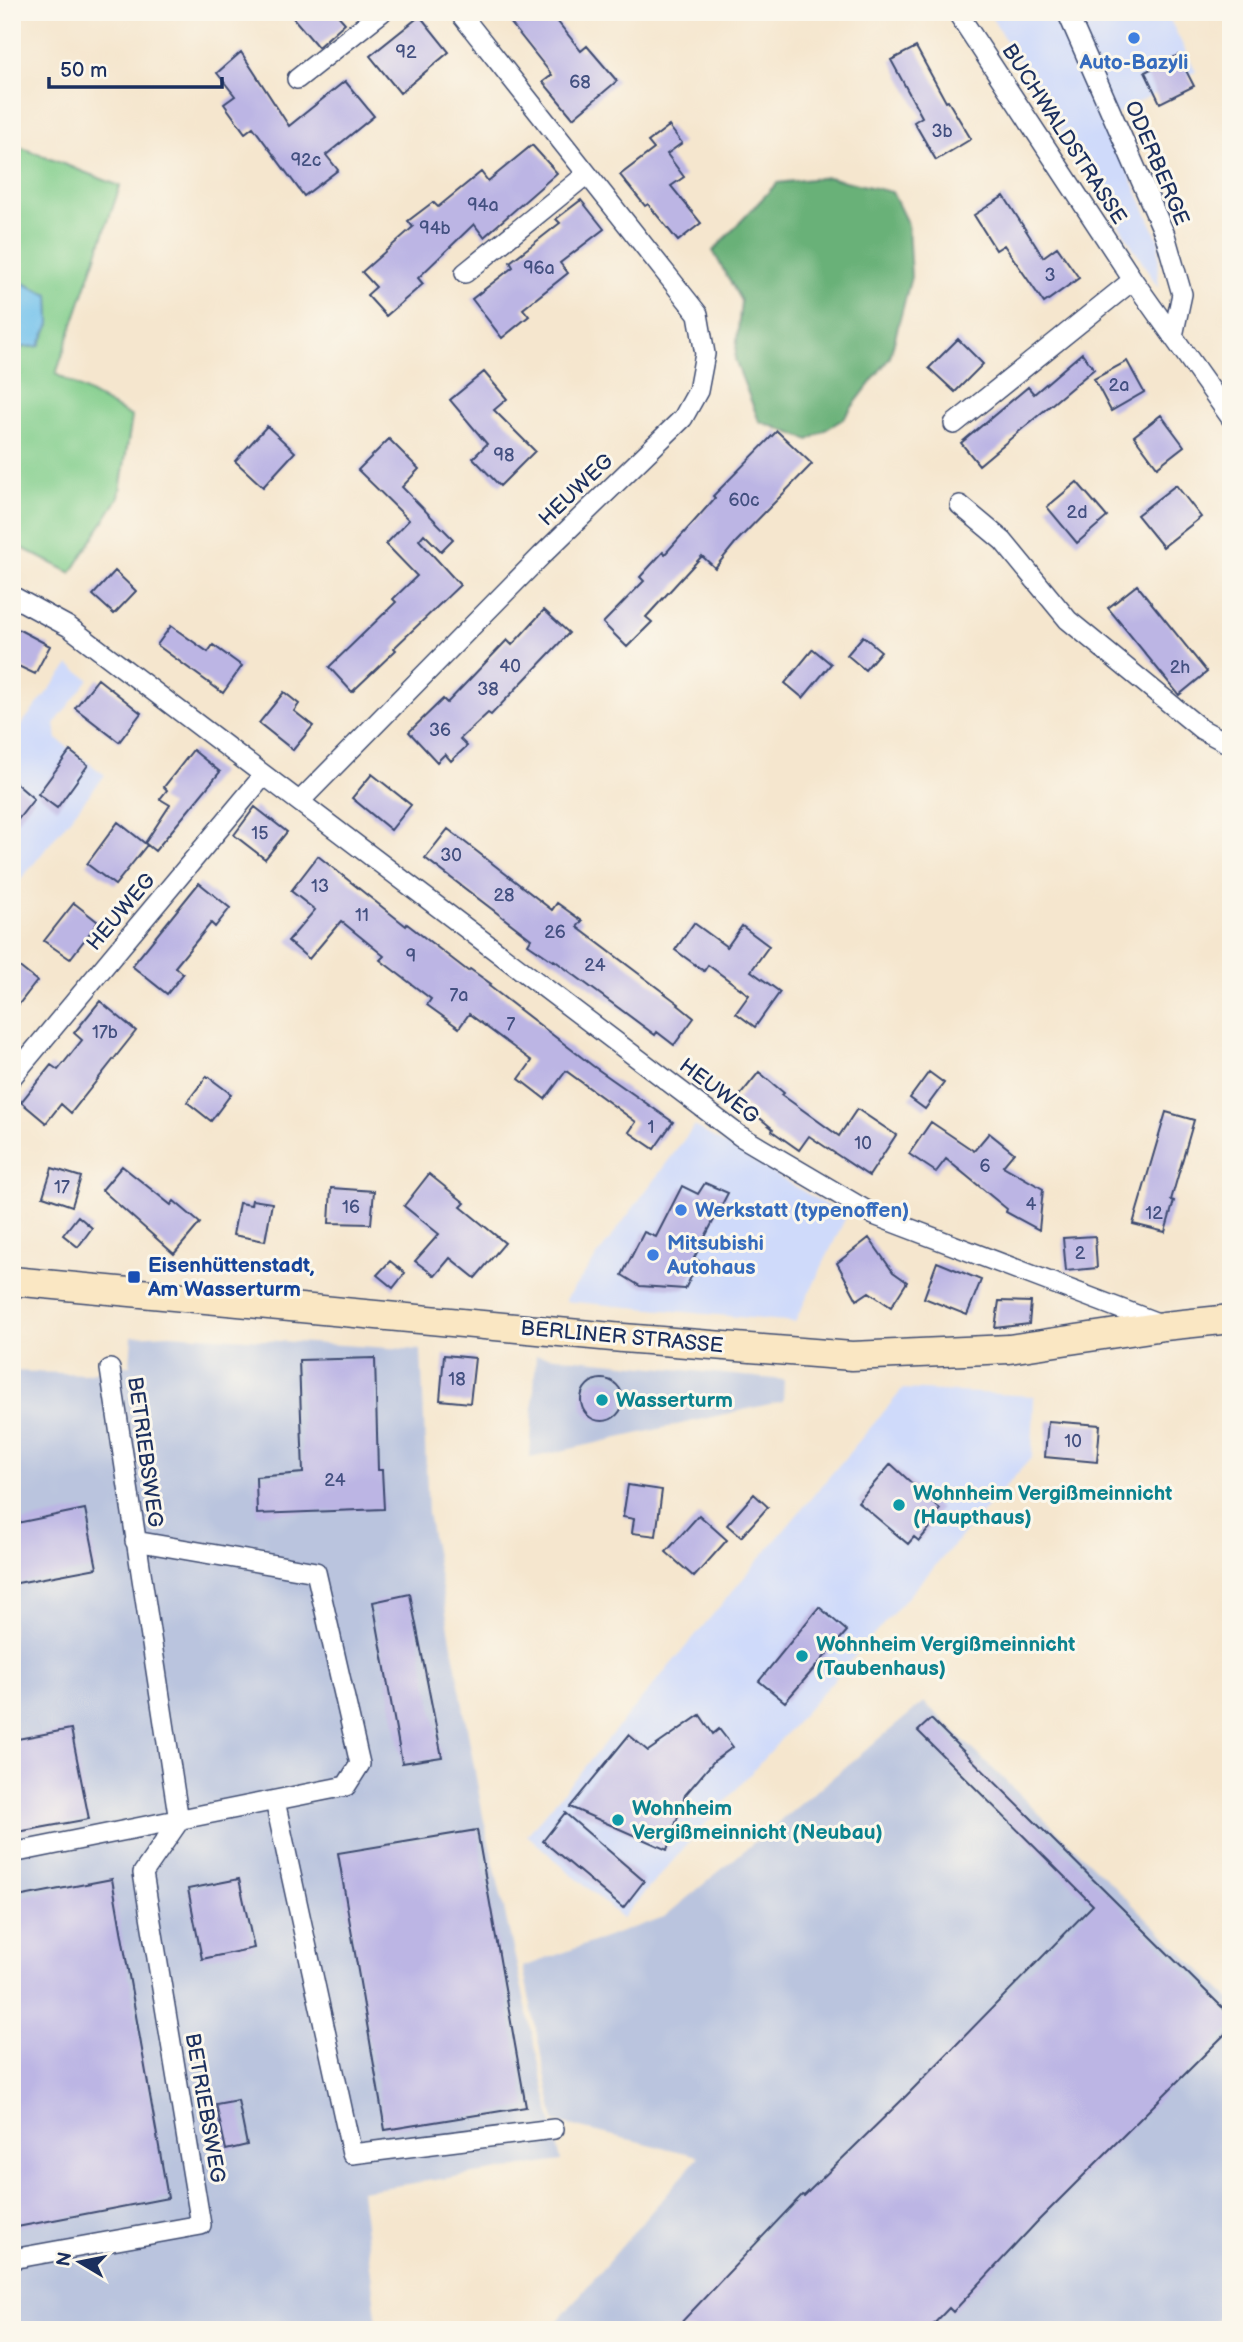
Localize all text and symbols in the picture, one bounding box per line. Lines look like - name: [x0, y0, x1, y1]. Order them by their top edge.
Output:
- marker: Auto-Bazyli: [1126, 30, 1142, 46]
- street label: BUCHWALDSTRASSE: [996, 39, 1132, 229]
- house number: 92: [395, 42, 417, 63]
- scale bar: [49, 46, 222, 90]
- place label: Auto-Bazyli: [1079, 50, 1188, 75]
- text: 50 m: [60, 58, 107, 83]
- house number: 68: [569, 72, 591, 93]
- street label: ODERBERGE: [1120, 97, 1194, 229]
- house number: 3b: [931, 121, 953, 142]
- house number: 92c: [291, 150, 321, 171]
- house number: 94a: [467, 195, 499, 216]
- house number: 94b: [419, 218, 451, 239]
- house number: 96a: [523, 258, 555, 279]
- house number: 3: [1044, 265, 1056, 286]
- house number: 2a: [1109, 375, 1129, 396]
- house number: 98: [494, 445, 514, 466]
- street label: HEUWEG: [534, 449, 618, 531]
- house number: 60c: [728, 490, 760, 511]
- house number: 2d: [1067, 502, 1087, 523]
- house number: 40: [499, 656, 521, 677]
- house number: 2h: [1170, 657, 1190, 678]
- house number: 38: [477, 679, 499, 700]
- house number: 36: [429, 720, 451, 741]
- house number: 15: [251, 823, 269, 844]
- house number: 30: [440, 845, 462, 866]
- street label: HEUWEG: [82, 868, 161, 956]
- house number: 13: [311, 876, 329, 897]
- house number: 28: [493, 885, 515, 906]
- house number: 11: [355, 905, 369, 926]
- house number: 26: [544, 922, 566, 943]
- house number: 9: [406, 946, 416, 967]
- house number: 24: [584, 955, 606, 976]
- house number: 7a: [449, 985, 469, 1006]
- house number: 7: [507, 1014, 516, 1035]
- house number: 17b: [92, 1022, 118, 1043]
- street label: HEUWEG: [674, 1053, 764, 1129]
- house number: 1: [648, 1117, 654, 1138]
- house number: 10: [854, 1133, 872, 1154]
- house number: 6: [980, 1156, 991, 1177]
- house number: 17: [54, 1177, 70, 1198]
- house number: 4: [1026, 1194, 1037, 1215]
- house number: 16: [342, 1197, 360, 1218]
- place label: Werkstatt (typenoffen): [695, 1198, 909, 1223]
- marker: Werkstatt (typenoffen): [673, 1202, 689, 1218]
- house number: 12: [1145, 1203, 1163, 1224]
- place label: Mitsubishi Autohaus: [666, 1231, 764, 1280]
- house number: 2: [1075, 1243, 1086, 1264]
- marker: Mitsubishi Autohaus: [645, 1247, 661, 1263]
- place label: Eisenhüttenstadt, Am Wasserturm: [147, 1253, 315, 1302]
- marker: Eisenhüttenstadt, Am Wasserturm: [126, 1269, 142, 1285]
- street label: BERLINER STRASSE: [520, 1316, 724, 1358]
- house number: 18: [448, 1369, 466, 1390]
- street label: BETRIEBSWEG: [122, 1375, 168, 1529]
- place label: Wasserturm: [616, 1388, 733, 1413]
- marker: Wasserturm: [594, 1392, 610, 1408]
- house number: 10: [1064, 1431, 1082, 1452]
- house number: 24: [324, 1470, 346, 1491]
- place label: Wohnheim Vergißmeinnicht (Haupthaus): [913, 1481, 1172, 1530]
- marker: Wohnheim Vergißmeinnicht (Haupthaus): [891, 1497, 907, 1513]
- place label: Wohnheim Vergißmeinnicht (Taubenhaus): [816, 1632, 1075, 1681]
- marker: Wohnheim Vergißmeinnicht (Taubenhaus): [794, 1648, 810, 1664]
- place label: Wohnheim Vergißmeinnicht (Neubau): [632, 1796, 883, 1845]
- marker: Wohnheim Vergißmeinnicht (Neubau): [610, 1812, 626, 1828]
- street label: BETRIEBSWEG: [180, 2031, 231, 2185]
- north arrow: [46, 2226, 116, 2296]
- text: N: [52, 2250, 77, 2268]

